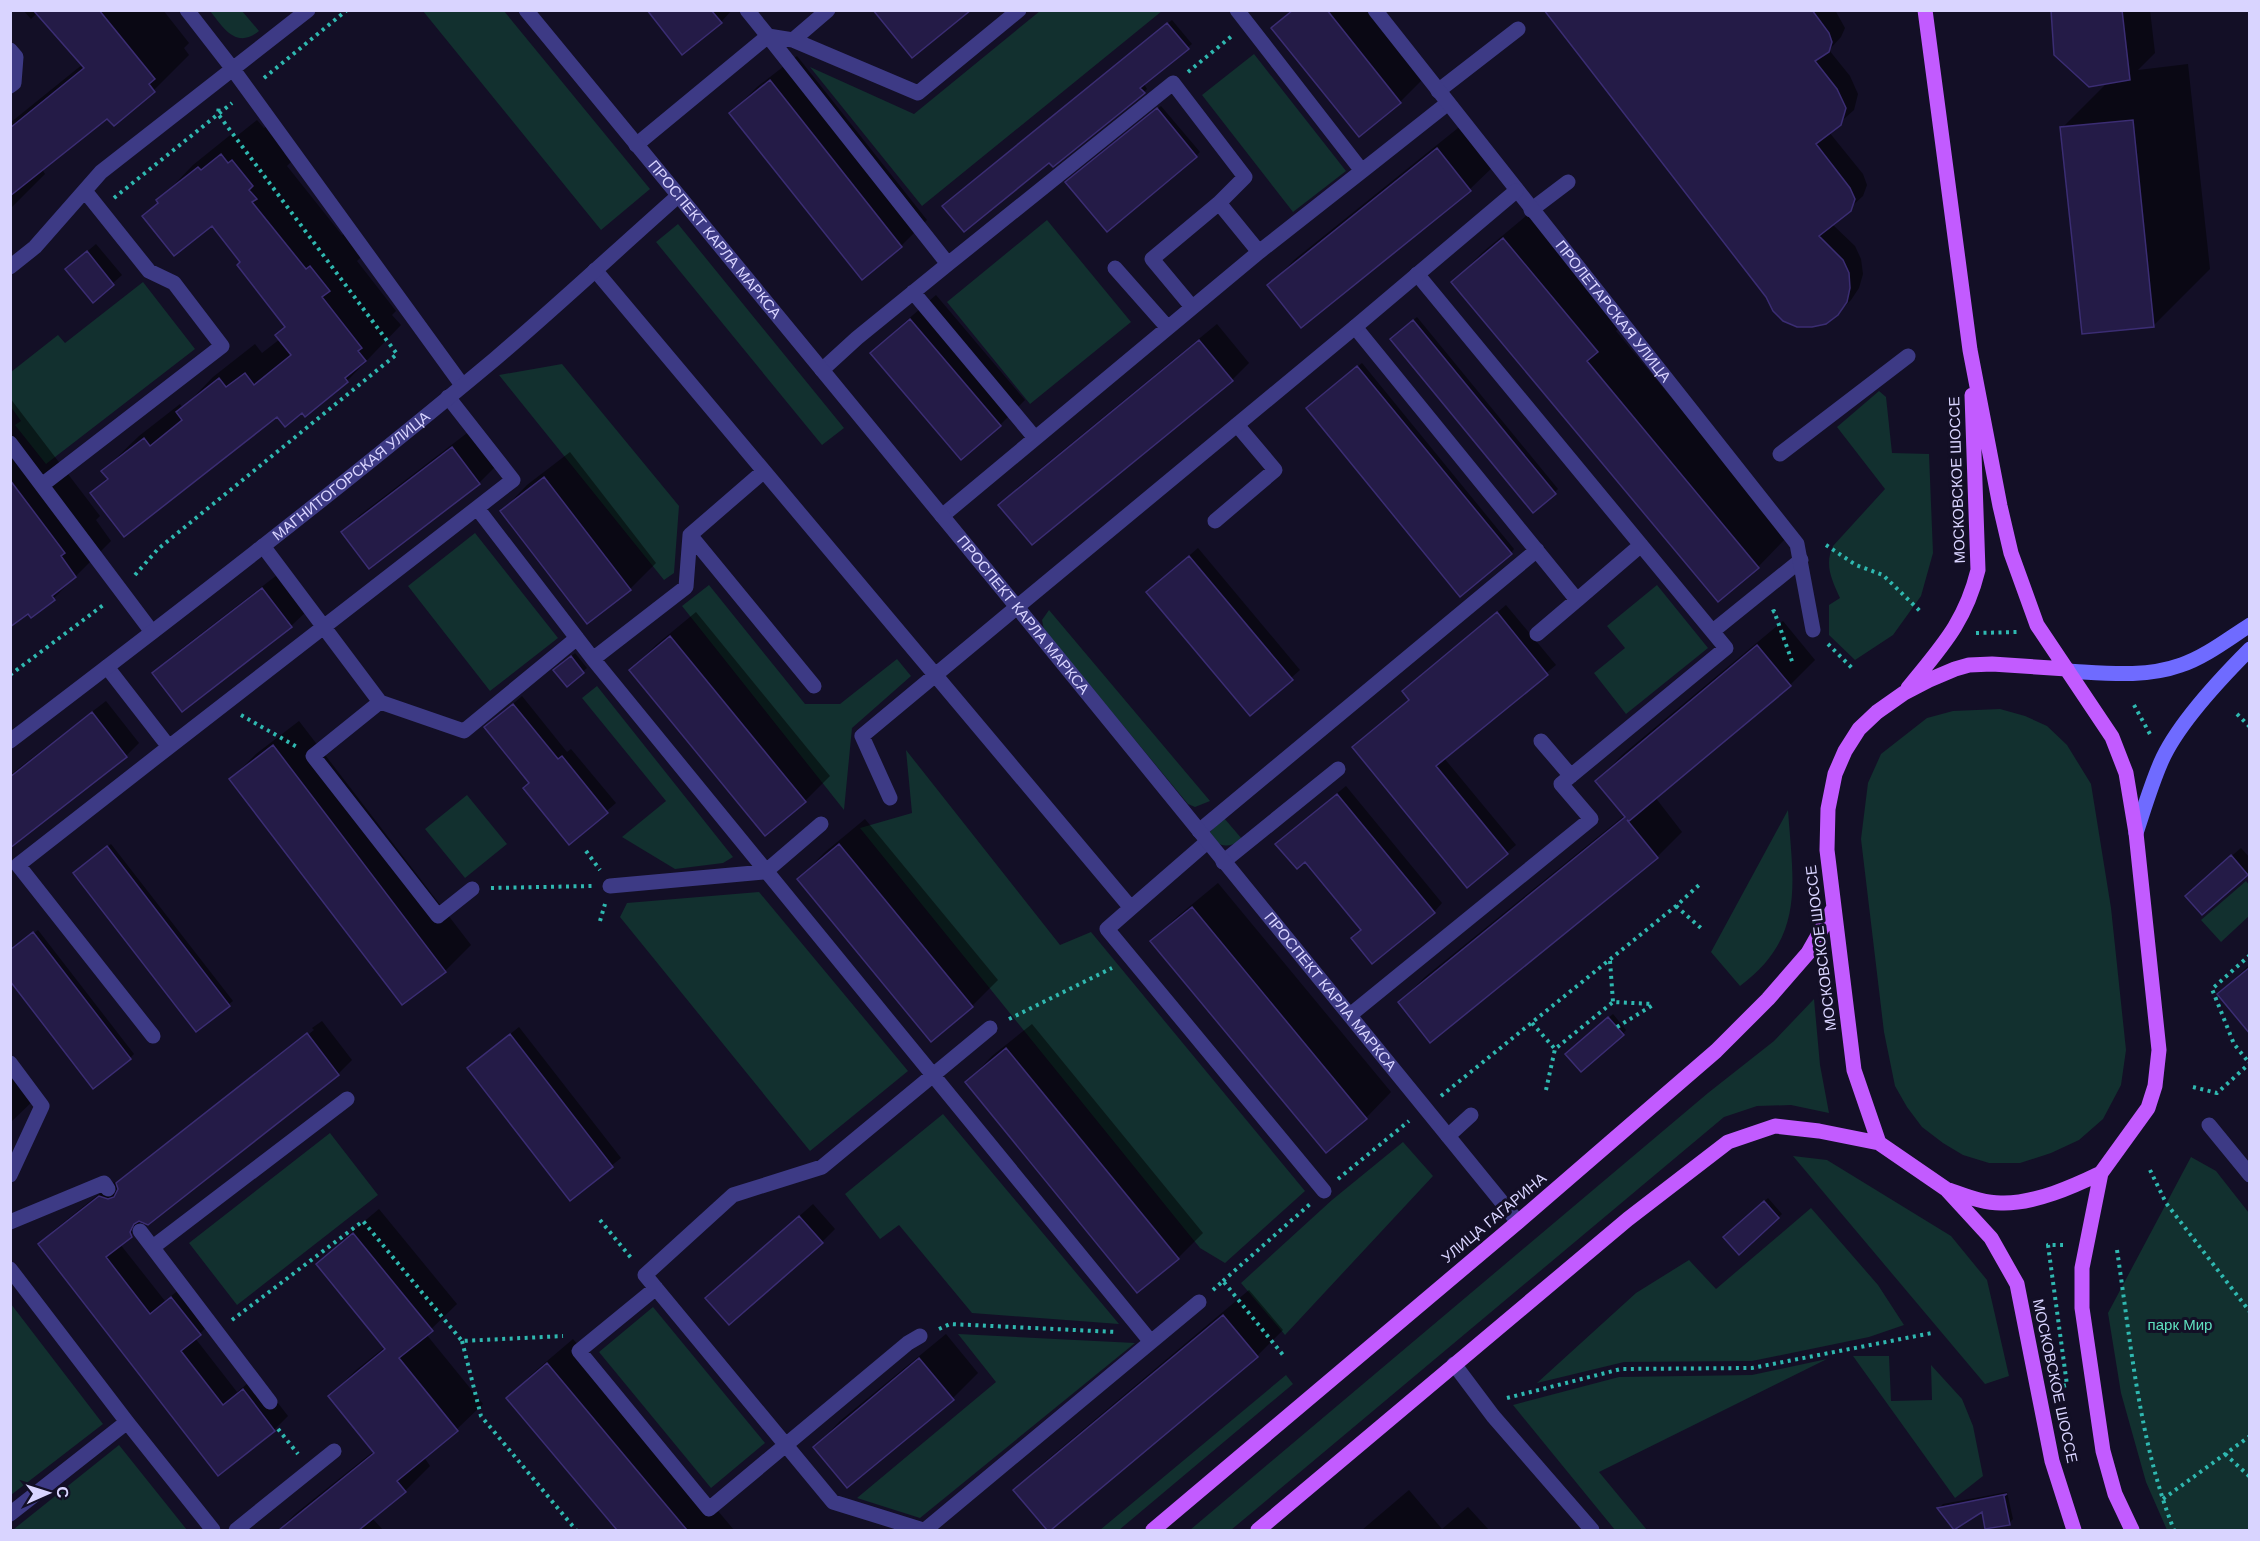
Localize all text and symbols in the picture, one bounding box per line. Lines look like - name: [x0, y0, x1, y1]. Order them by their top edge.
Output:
- street label: ПРОСПЕКТ КАРЛА МАРКСА: [645, 157, 785, 322]
- street label: ПРОЛЕТАРСКАЯ УЛИЦА: [1552, 237, 1675, 385]
- street label: МОСКОВСКОЕ ШОССЕ: [1945, 396, 1968, 564]
- street label: МАГНИТОГОРСКАЯ УЛИЦА: [269, 408, 433, 544]
- street label: ПРОСПЕКТ КАРЛА МАРКСА: [954, 532, 1093, 697]
- street label: МОСКОВСКОЕ ШОССЕ: [1802, 864, 1839, 1032]
- street label: ПРОСПЕКТ КАРЛА МАРКСА: [1261, 909, 1400, 1074]
- street label: УЛИЦА ГАГАРИНА: [1438, 1169, 1549, 1266]
- street label: МОСКОВСКОЕ ШОССЕ: [2030, 1297, 2081, 1464]
- park label: парк Мир: [2148, 1316, 2212, 1333]
- north arrow: [18, 1463, 78, 1523]
- text: С: [54, 1486, 71, 1499]

